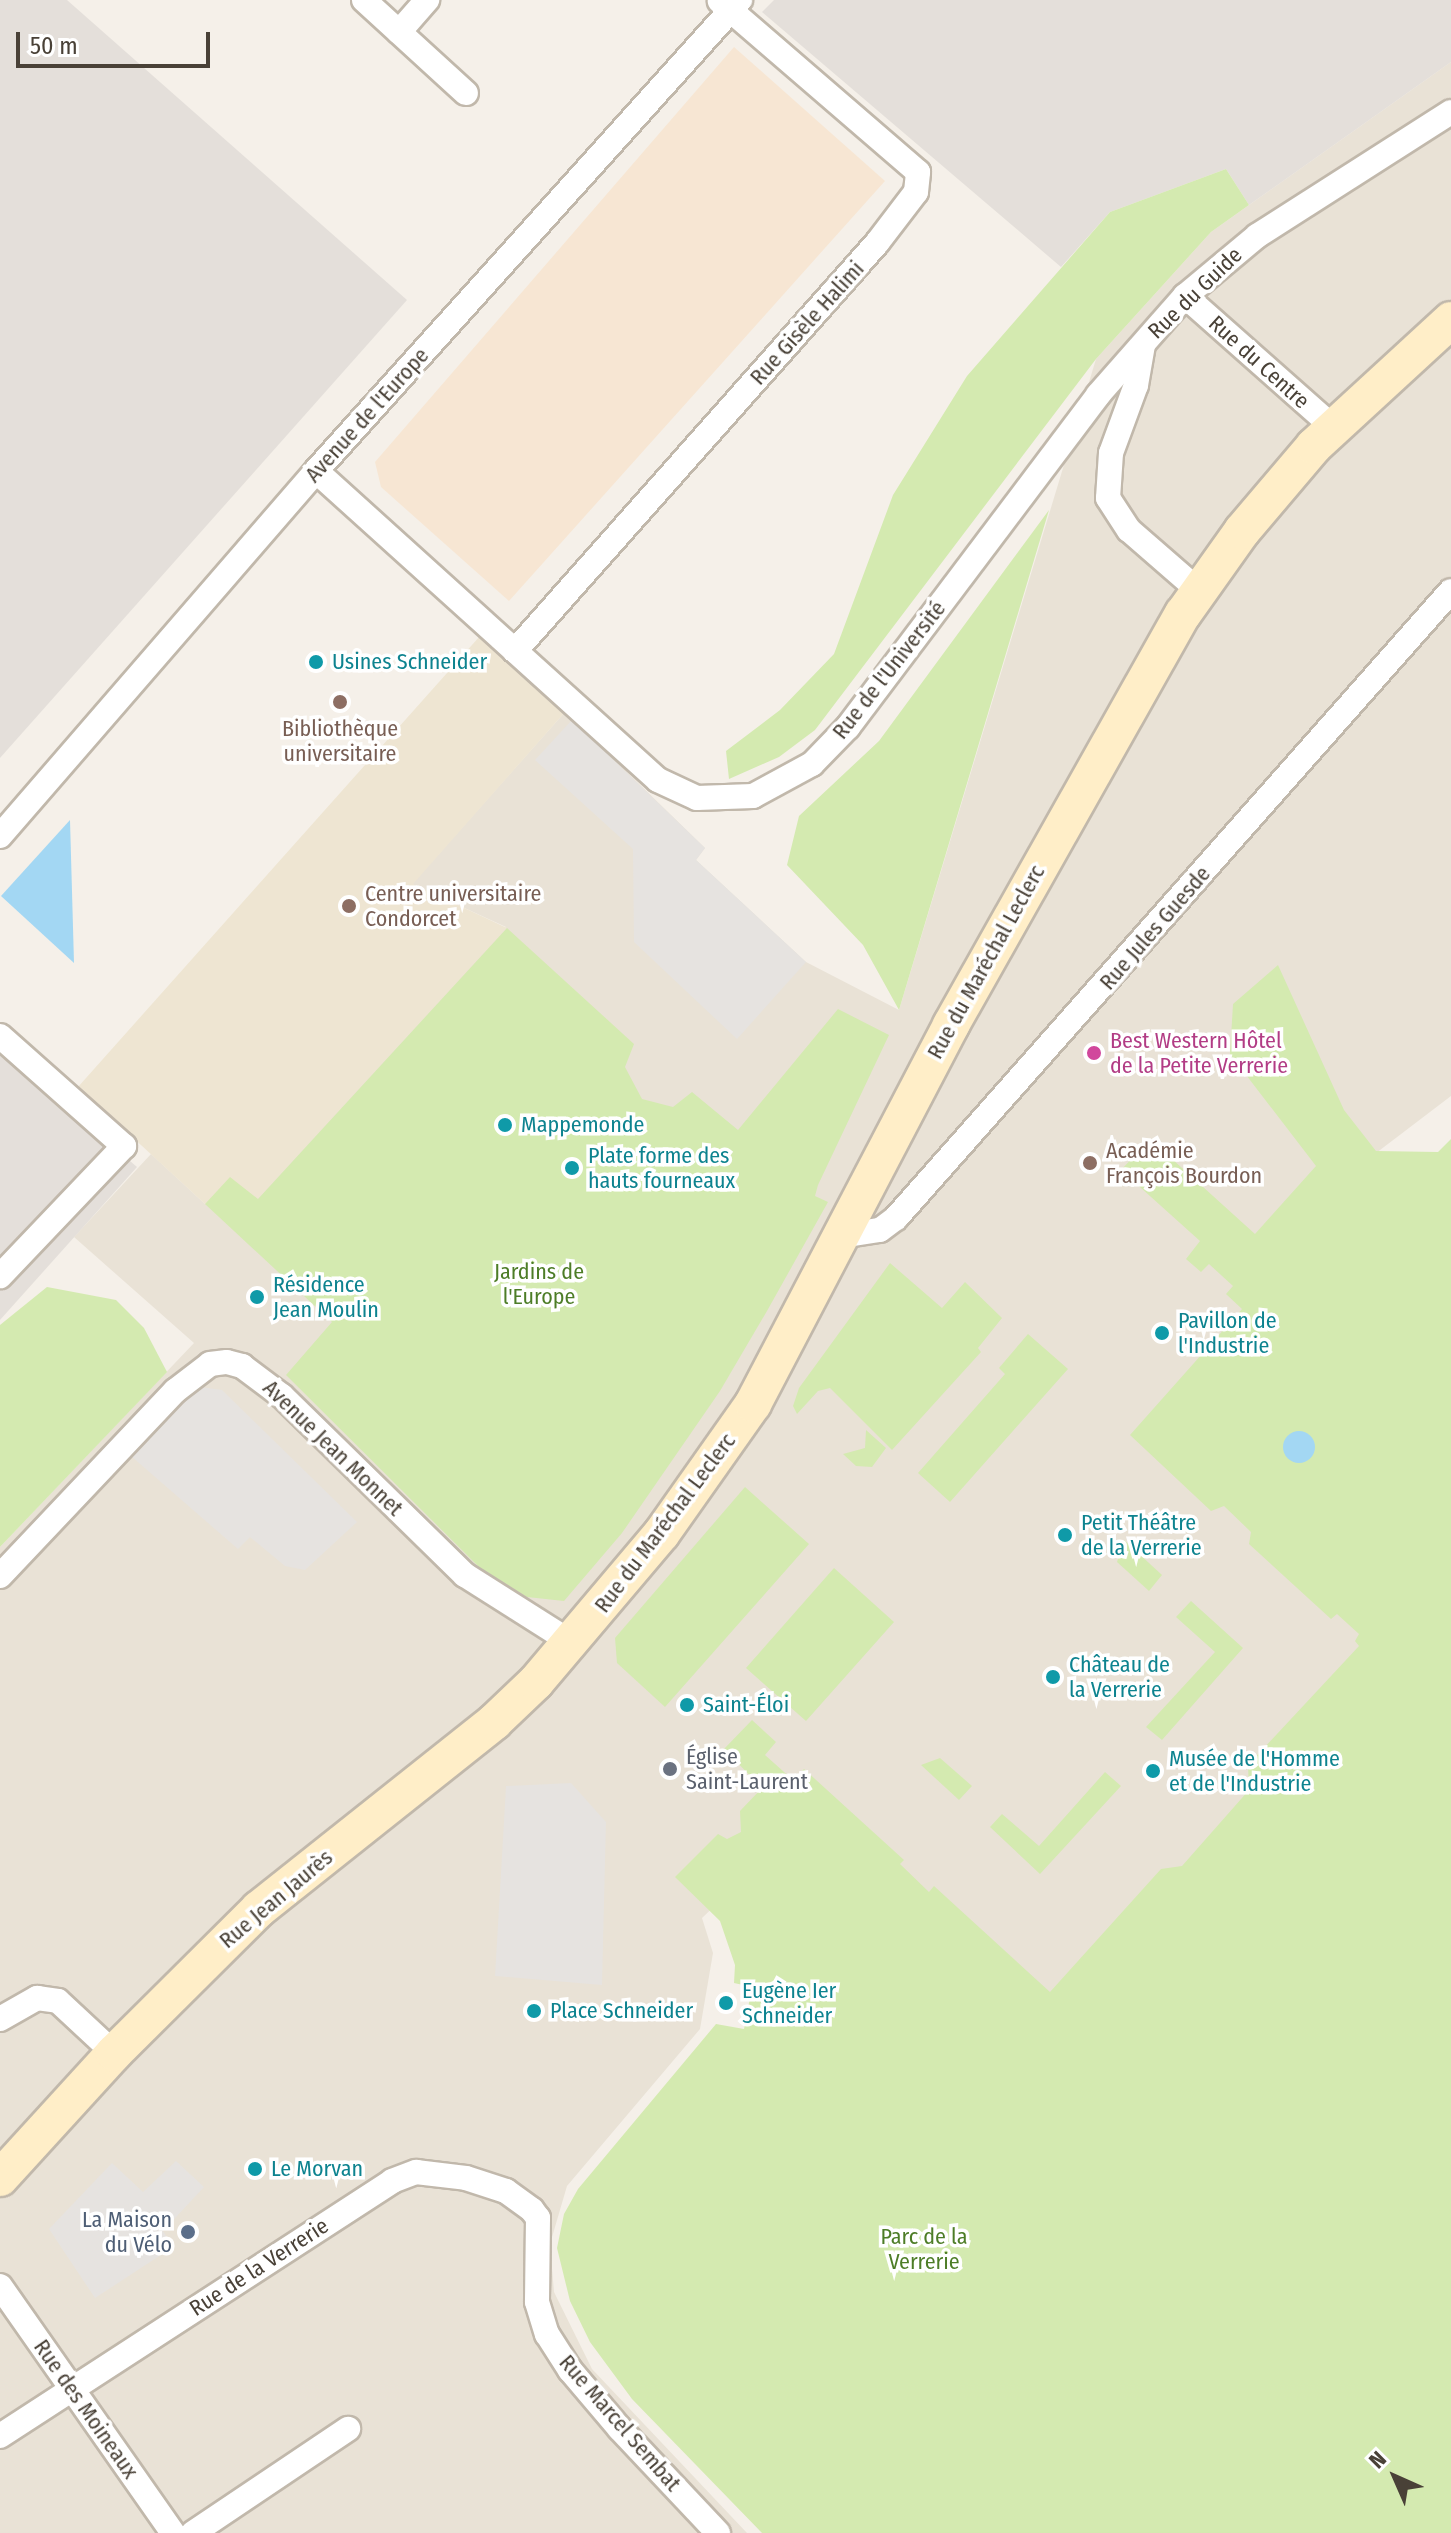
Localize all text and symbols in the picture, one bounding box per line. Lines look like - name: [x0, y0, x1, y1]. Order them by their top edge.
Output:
- scale bar: [20, 16, 214, 66]
- text: 50 m: [30, 32, 78, 60]
- street label: Rue du Guide: [1143, 242, 1247, 344]
- street label: Rue Gisèle Halimi: [745, 256, 869, 390]
- street label: Rue du Centre: [1203, 310, 1315, 414]
- street label: Avenue de l'Europe: [300, 342, 434, 488]
- street label: Rue de l'Université: [827, 596, 951, 744]
- place label: Usines Schneider: [332, 649, 487, 675]
- marker: Usines Schneider: [307, 653, 325, 671]
- marker: Bibliothèque universitaire: [331, 693, 349, 711]
- place label: Bibliothèque universitaire: [282, 715, 398, 766]
- street label: Rue du Maréchal Leclerc: [922, 860, 1050, 1064]
- street label: Rue Jules Guesde: [1094, 861, 1216, 995]
- place label: Centre universitaire Condorcet: [365, 880, 541, 932]
- marker: Centre universitaire Condorcet: [340, 897, 358, 915]
- place label: Best Western Hôtel de la Petite Verrerie: [1110, 1027, 1288, 1078]
- marker: Best Western Hôtel de la Petite Verrerie: [1085, 1044, 1103, 1062]
- place label: Mappemonde: [521, 1112, 644, 1138]
- marker: Mappemonde: [496, 1116, 514, 1134]
- place label: Académie François Bourdon: [1106, 1137, 1262, 1188]
- place label: Plate forme des hauts fourneaux: [588, 1142, 735, 1194]
- marker: Académie François Bourdon: [1081, 1154, 1099, 1172]
- marker: Plate forme des hauts fourneaux: [563, 1159, 581, 1177]
- park label: Jardins de l'Europe: [494, 1258, 584, 1310]
- place label: Résidence Jean Moulin: [273, 1271, 379, 1322]
- marker: Résidence Jean Moulin: [248, 1288, 266, 1306]
- place label: Pavillon de l'Industrie: [1178, 1307, 1277, 1358]
- marker: Pavillon de l'Industrie: [1153, 1324, 1171, 1342]
- street label: Avenue Jean Monnet: [258, 1375, 408, 1521]
- street label: Rue du Maréchal Leclerc: [589, 1428, 741, 1618]
- place label: Petit Théâtre de la Verrerie: [1081, 1509, 1202, 1560]
- marker: Petit Théâtre de la Verrerie: [1056, 1526, 1074, 1544]
- place label: Château de la Verrerie: [1069, 1651, 1170, 1702]
- marker: Château de la Verrerie: [1044, 1668, 1062, 1686]
- place label: Saint-Éloi: [703, 1692, 789, 1718]
- marker: Saint-Éloi: [678, 1696, 696, 1714]
- place label: Église Saint-Laurent: [686, 1743, 808, 1794]
- place label: Musée de l'Homme et de l'Industrie: [1169, 1745, 1340, 1796]
- marker: Église Saint-Laurent: [661, 1760, 679, 1778]
- marker: Musée de l'Homme et de l'Industrie: [1144, 1762, 1162, 1780]
- street label: Rue Jean Jaurès: [214, 1844, 338, 1954]
- place label: Eugène Ier Schneider: [742, 1977, 836, 2028]
- marker: Eugène Ier Schneider: [717, 1994, 735, 2012]
- place label: Place Schneider: [550, 1998, 693, 2024]
- marker: Place Schneider: [525, 2002, 543, 2020]
- place label: Le Morvan: [271, 2156, 363, 2182]
- marker: Le Morvan: [246, 2160, 264, 2178]
- place label: La Maison du Vélo: [82, 2206, 172, 2258]
- street label: Rue de la Verrerie: [185, 2212, 333, 2322]
- marker: La Maison du Vélo: [179, 2223, 197, 2241]
- park label: Parc de la Verrerie: [880, 2223, 968, 2274]
- street label: Rue des Moineaux: [28, 2334, 144, 2484]
- street label: Rue Marcel Sembat: [554, 2349, 686, 2497]
- north arrow: [1355, 2437, 1435, 2517]
- text: N: [1363, 2445, 1392, 2474]

